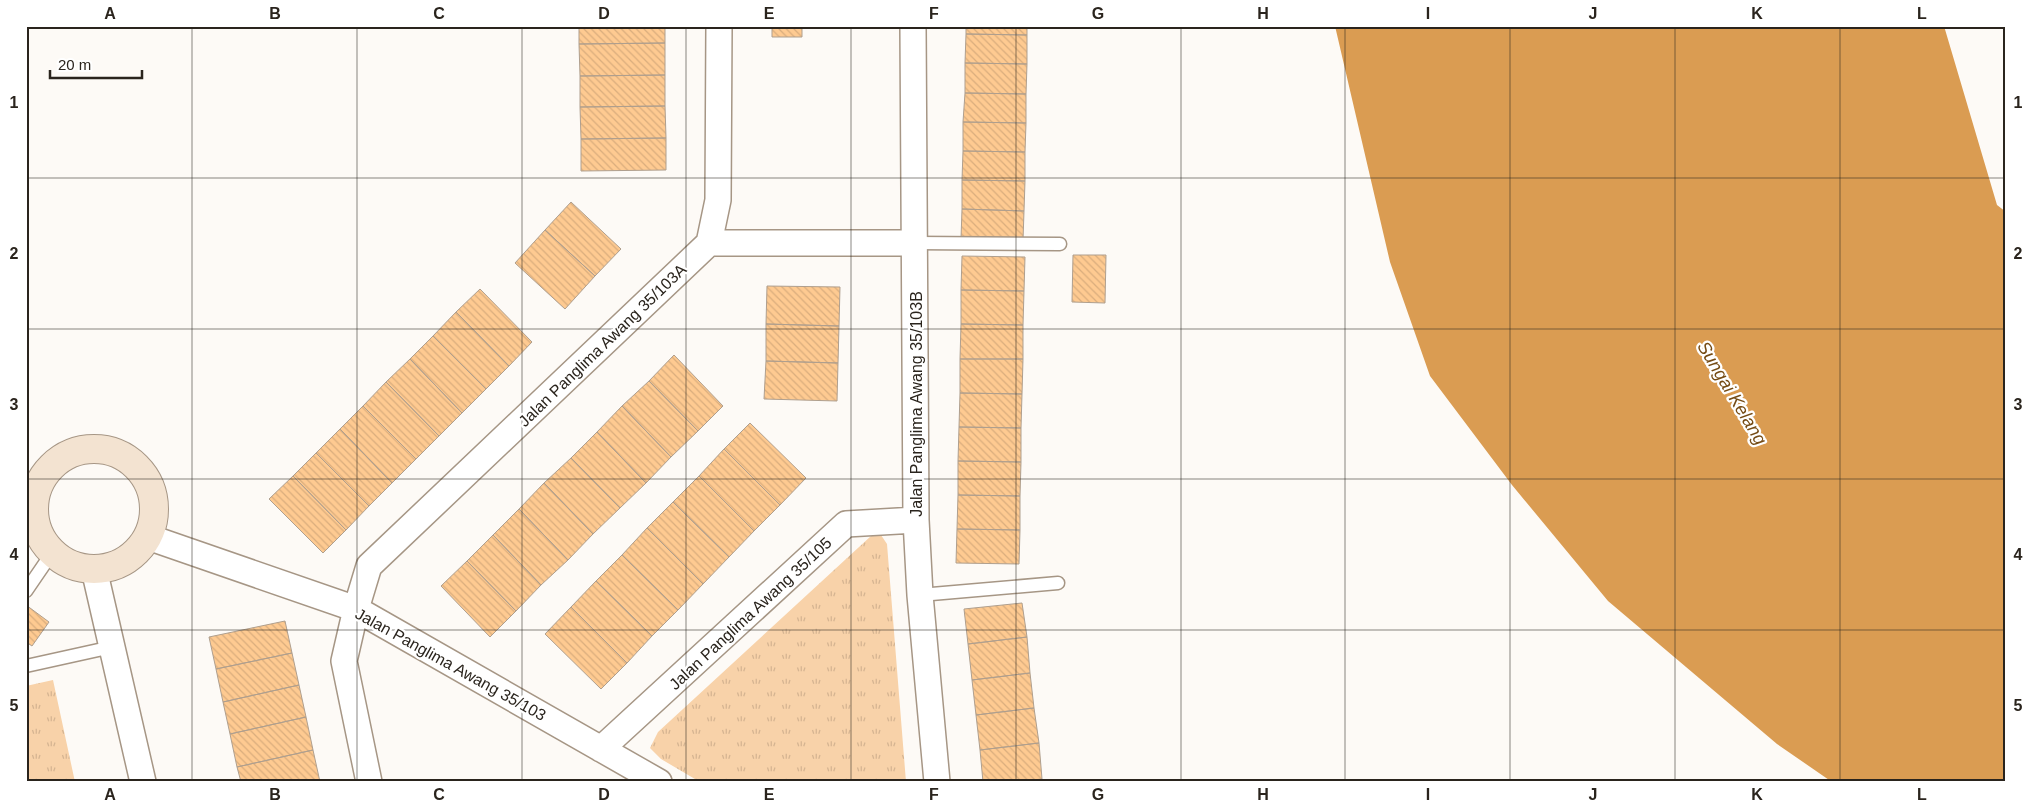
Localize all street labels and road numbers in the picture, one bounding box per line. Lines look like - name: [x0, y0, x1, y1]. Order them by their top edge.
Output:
- street label: Jalan Panglima Awang 35/103A: [515, 261, 690, 430]
- street label: Jalan Panglima Awang 35/103B: [908, 291, 925, 517]
- street label: Jalan Panglima Awang 35/105: [666, 534, 835, 693]
- street label: Jalan Panglima Awang 35/103: [353, 605, 549, 724]

